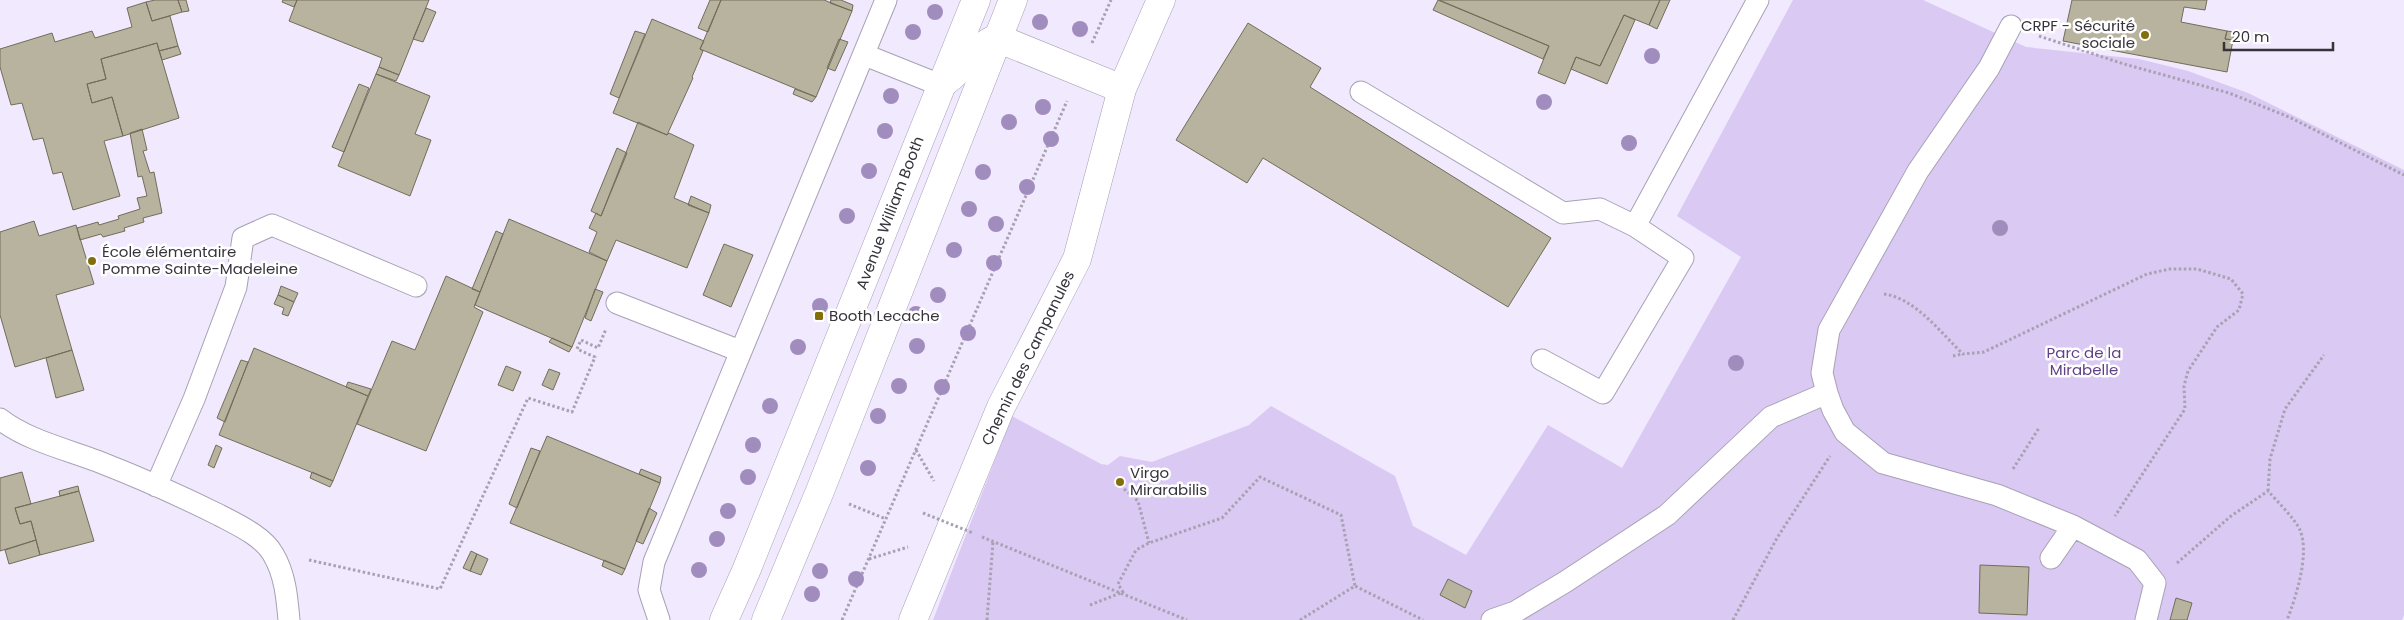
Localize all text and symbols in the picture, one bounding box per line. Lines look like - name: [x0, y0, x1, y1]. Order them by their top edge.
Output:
- place label: CRPF - Sécurité sociale: [2021, 15, 2135, 53]
- scale bar: [2224, 20, 2333, 52]
- text: 20 m: [2232, 26, 2270, 47]
- marker: CRPF - Sécurité sociale: [2139, 29, 2151, 41]
- street label: Avenue William Booth: [851, 133, 929, 293]
- place label: École élémentaire Pomme Sainte-Madeleine: [102, 241, 298, 279]
- marker: École élémentaire Pomme Sainte-Madeleine: [86, 255, 98, 267]
- street label: Chemin des Campanules: [976, 267, 1079, 449]
- place label: Booth Lecache: [829, 305, 940, 326]
- marker: Booth Lecache: [813, 310, 825, 322]
- park label: Parc de la Mirabelle: [2047, 342, 2121, 380]
- place label: Virgo Mirarabilis: [1130, 462, 1207, 500]
- marker: Virgo Mirarabilis: [1114, 476, 1126, 488]

